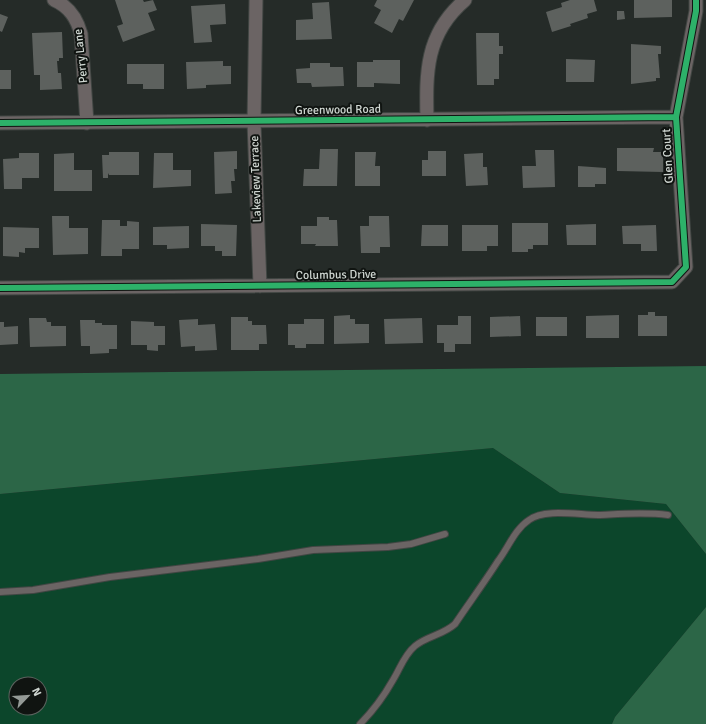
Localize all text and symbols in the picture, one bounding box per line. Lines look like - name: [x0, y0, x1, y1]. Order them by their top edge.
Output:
- street label: Perry Lane: [71, 28, 91, 84]
- street label: Greenwood Road: [295, 102, 381, 118]
- street label: Glen Court: [659, 128, 677, 184]
- street label: Lakeview Terrace: [247, 135, 265, 223]
- street label: Columbus Drive: [296, 267, 376, 283]
- north arrow: [8, 676, 48, 716]
- text: N: [29, 686, 44, 698]

